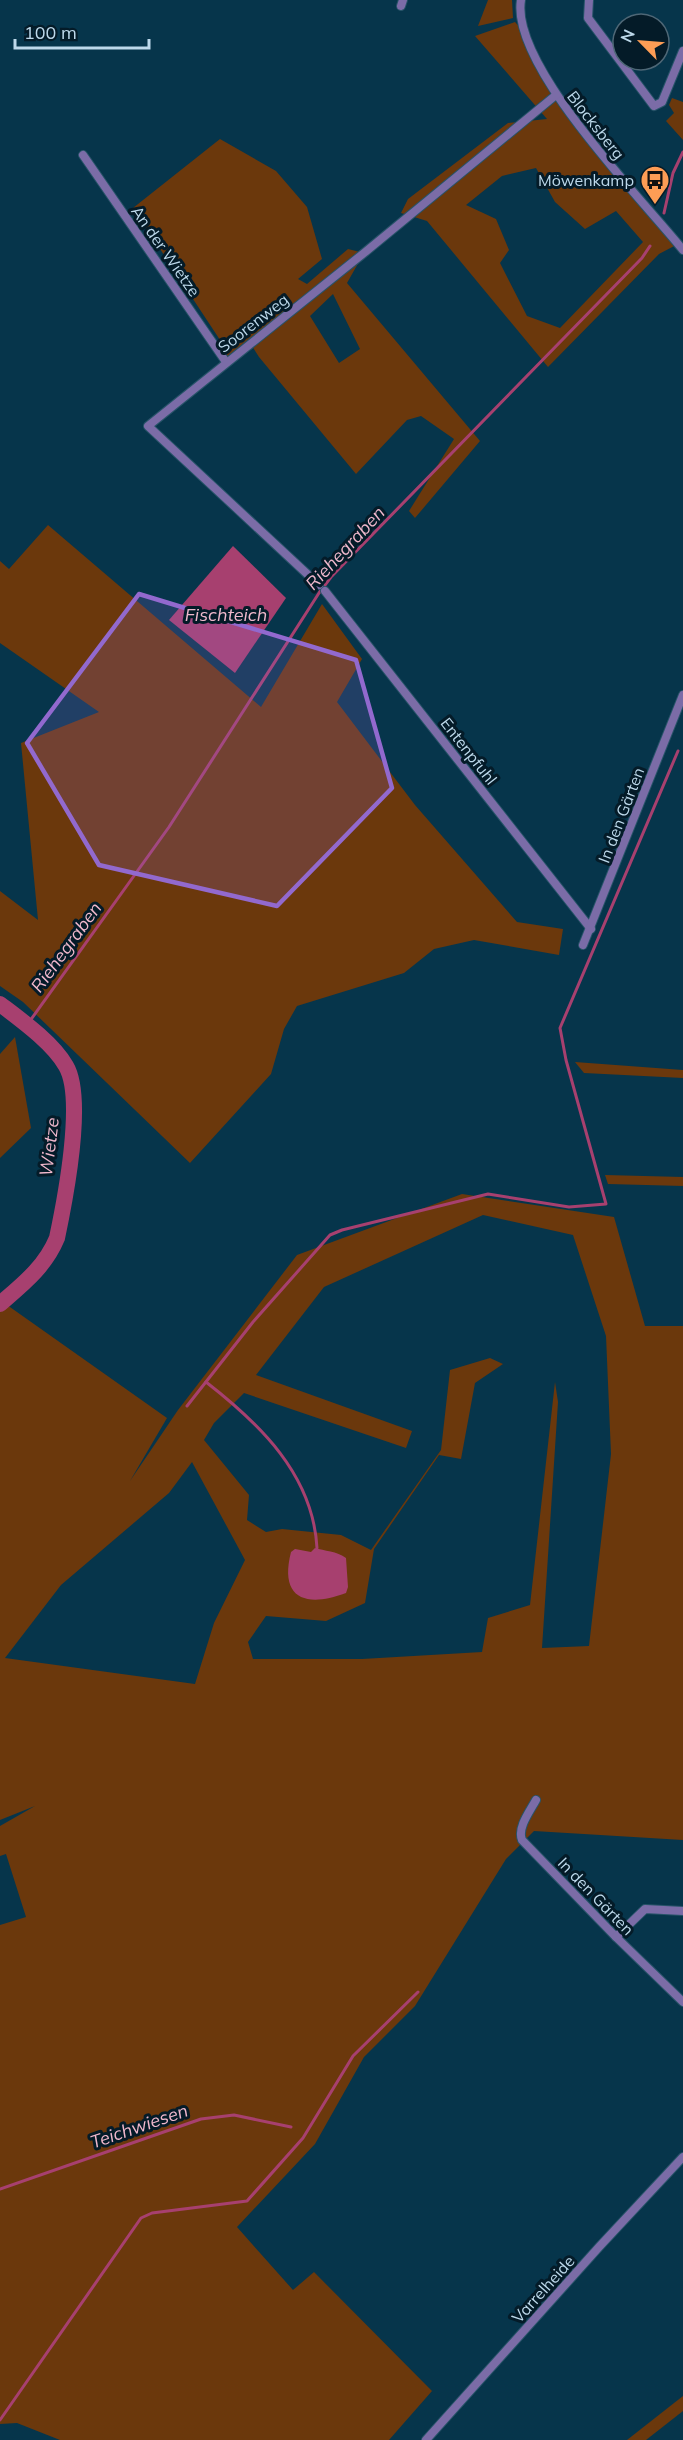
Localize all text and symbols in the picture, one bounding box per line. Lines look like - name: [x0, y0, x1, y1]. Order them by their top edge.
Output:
- scale bar: [15, 12, 148, 50]
- north arrow: [611, 12, 671, 72]
- text: 100 m: [24, 21, 77, 44]
- text: N: [616, 26, 639, 45]
- street label: Blocksberg: [563, 87, 629, 163]
- bus stop icon: Möwenkamp: [639, 164, 671, 206]
- place label: Möwenkamp: [538, 170, 634, 190]
- street label: An der Wietze: [127, 202, 205, 300]
- street label: Soorenweg: [214, 289, 292, 357]
- water label: Riehegraben: [300, 501, 390, 595]
- water label: Fischteich: [185, 603, 267, 626]
- street label: Entenpfuhl: [437, 713, 501, 789]
- street label: In den Gärten: [594, 764, 648, 866]
- water label: Riehegraben: [26, 897, 106, 997]
- water label: Wietze: [34, 1116, 64, 1178]
- street label: In den Gärten: [554, 1853, 638, 1939]
- water label: Teichwiesen: [87, 2099, 191, 2153]
- street label: Varrelheide: [507, 2251, 579, 2327]

